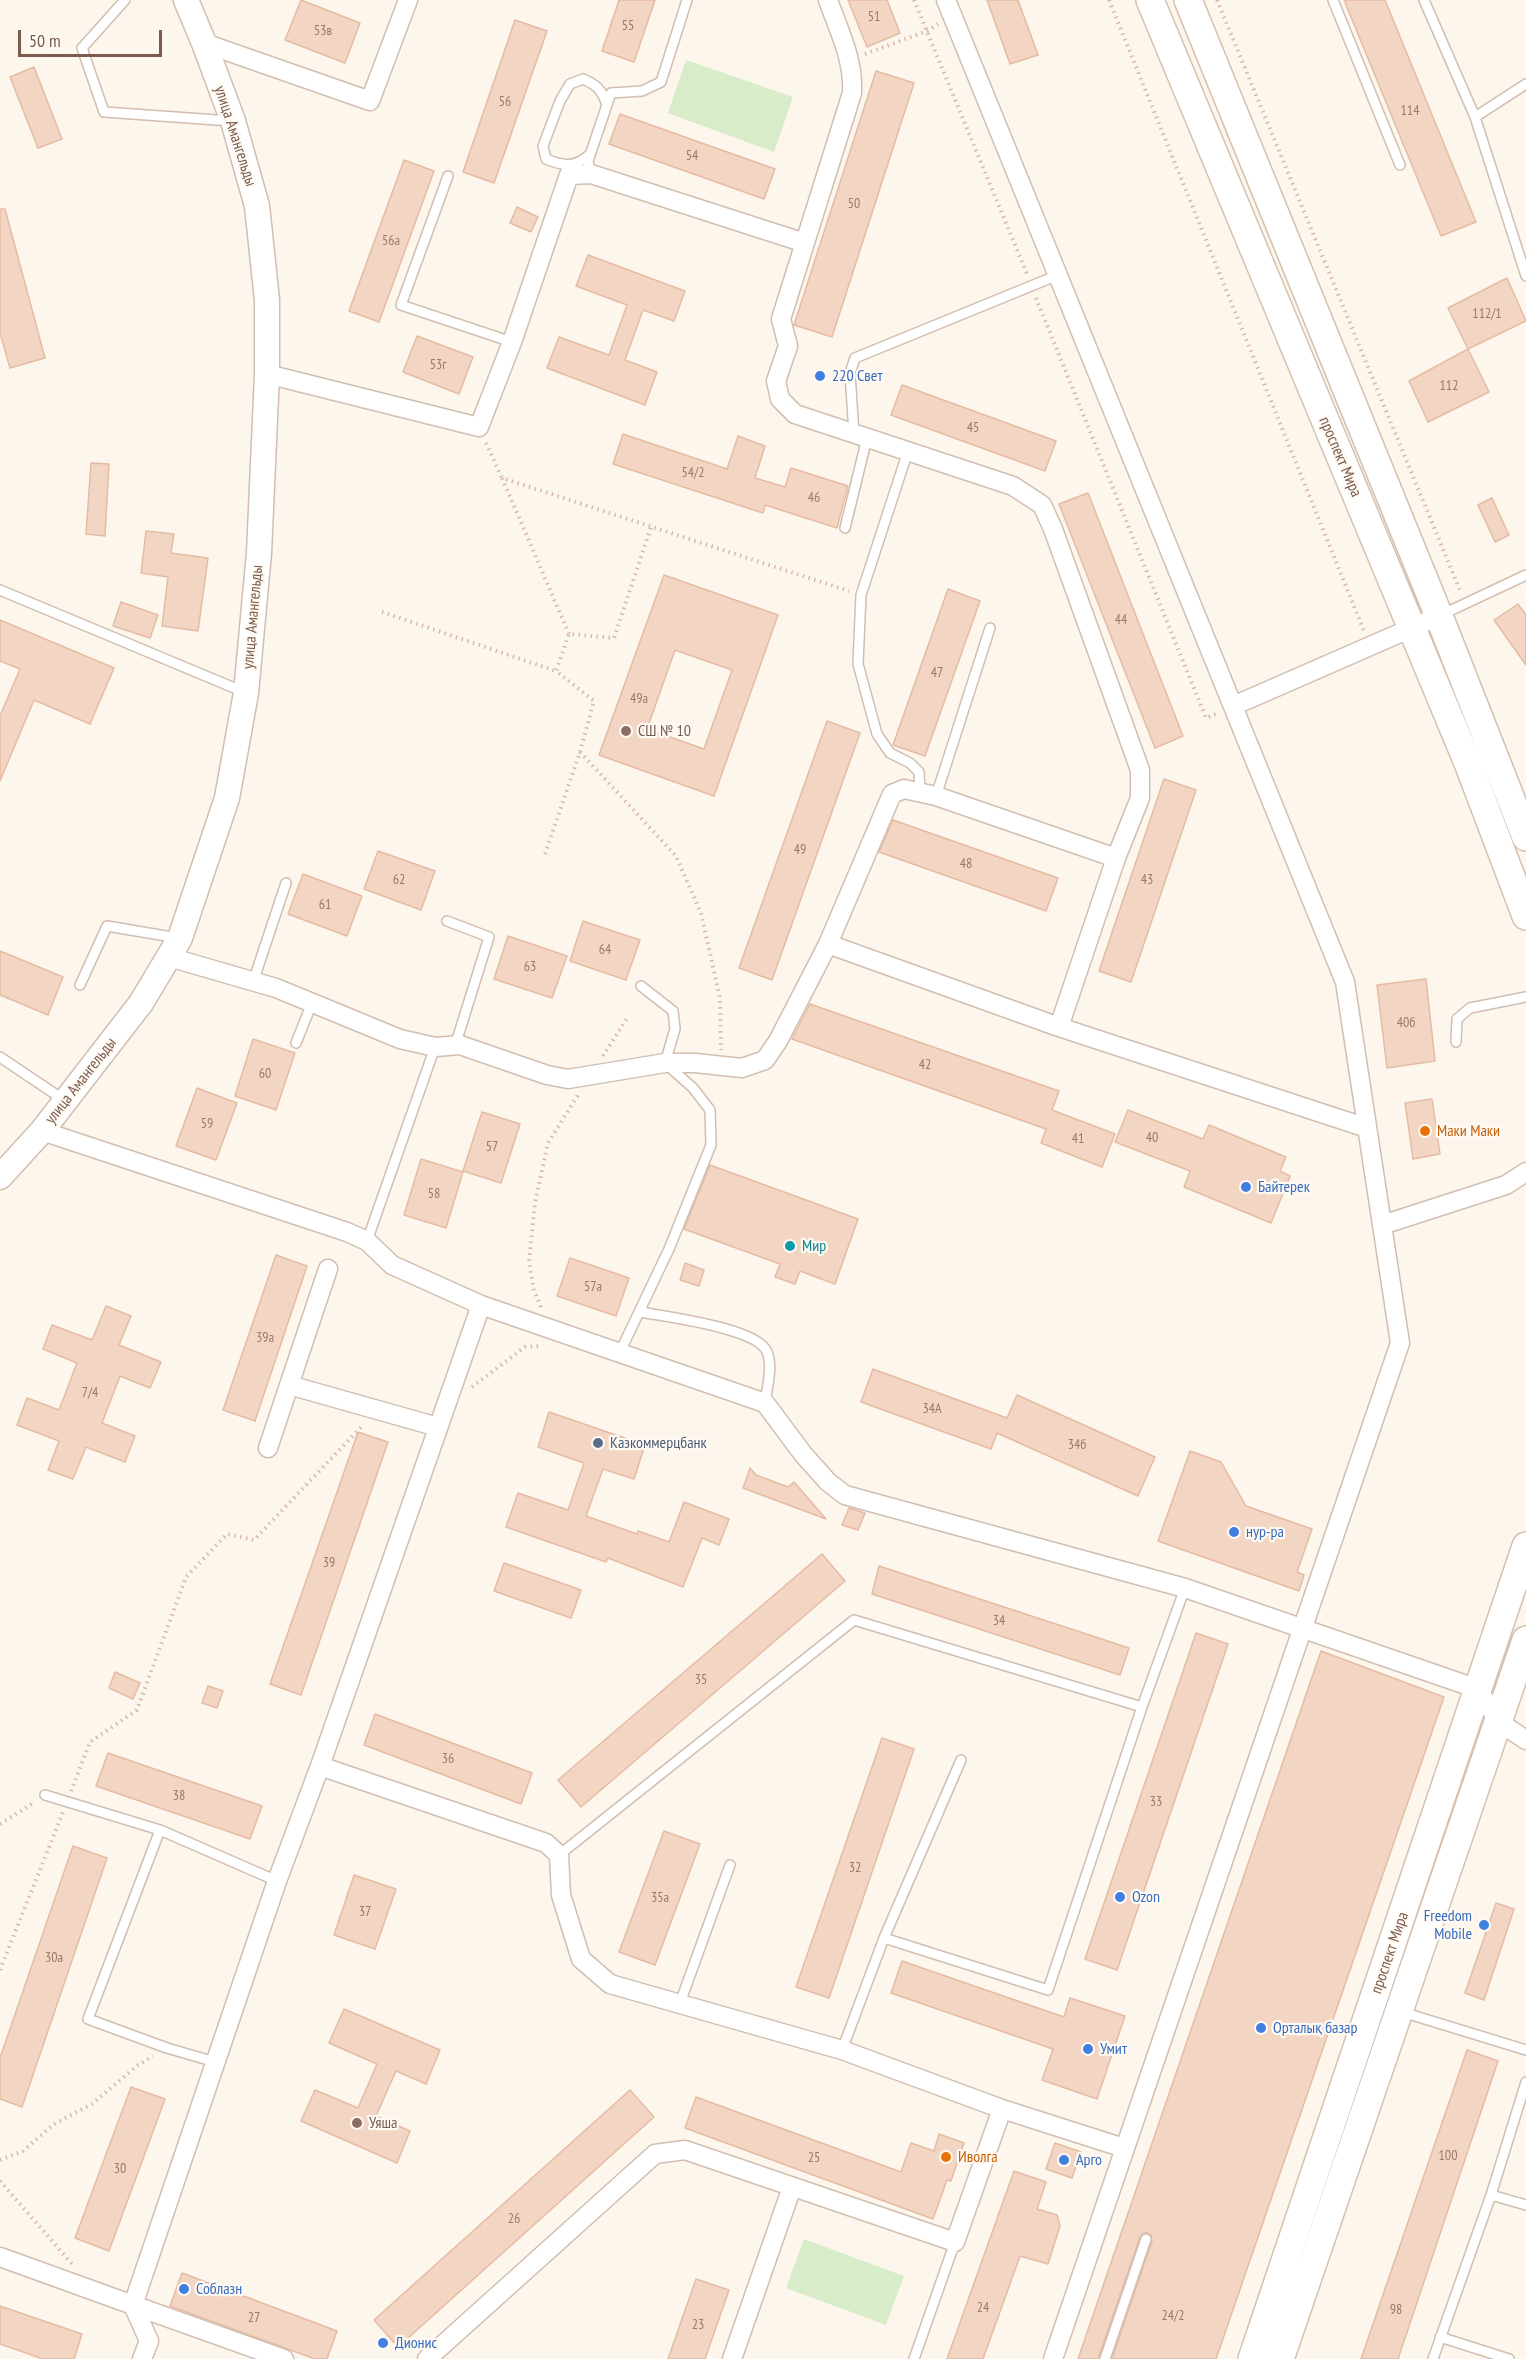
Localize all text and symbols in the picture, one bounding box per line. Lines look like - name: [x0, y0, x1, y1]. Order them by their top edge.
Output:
- house number: 51: [868, 9, 880, 25]
- scale bar: [21, 18, 165, 56]
- house number: 55: [622, 18, 634, 34]
- house number: 53в: [314, 23, 332, 39]
- text: 50 m: [29, 29, 61, 52]
- street label: улица Амангельды: [210, 83, 260, 189]
- house number: 56: [499, 94, 511, 110]
- house number: 114: [1401, 103, 1419, 119]
- house number: 54: [686, 148, 698, 164]
- house number: 50: [848, 196, 860, 212]
- house number: 56а: [382, 233, 400, 249]
- house number: 112/1: [1472, 306, 1502, 322]
- house number: 53г: [430, 357, 446, 373]
- place label: 220 Свет: [832, 366, 882, 386]
- marker: 220 Свет: [813, 369, 827, 383]
- house number: 112: [1440, 378, 1458, 394]
- street label: проспект Мира: [1315, 414, 1365, 500]
- house number: 45: [967, 420, 979, 436]
- house number: 54/2: [681, 465, 705, 481]
- house number: 46: [808, 490, 820, 506]
- street label: улица Амангельды: [239, 564, 267, 670]
- house number: 44: [1115, 612, 1127, 628]
- house number: 47: [931, 665, 943, 681]
- house number: 49а: [630, 691, 648, 707]
- place label: СШ № 10: [638, 721, 691, 741]
- marker: СШ № 10: [619, 724, 633, 738]
- house number: 49: [794, 842, 806, 858]
- house number: 48: [960, 856, 972, 872]
- house number: 62: [393, 872, 405, 888]
- house number: 43: [1141, 872, 1153, 888]
- house number: 61: [319, 897, 331, 913]
- house number: 64: [599, 942, 611, 958]
- house number: 63: [524, 959, 536, 975]
- house number: 40б: [1397, 1015, 1415, 1031]
- street label: улица Амангельды: [41, 1034, 121, 1128]
- house number: 42: [919, 1057, 931, 1073]
- house number: 60: [259, 1066, 271, 1082]
- house number: 59: [201, 1116, 213, 1132]
- place label: Маки Маки: [1437, 1121, 1500, 1141]
- marker: Маки Маки: [1418, 1124, 1432, 1138]
- house number: 40: [1146, 1130, 1158, 1146]
- house number: 41: [1072, 1131, 1084, 1147]
- house number: 57: [486, 1139, 498, 1155]
- place label: Байтерек: [1258, 1177, 1310, 1197]
- marker: Байтерек: [1239, 1180, 1253, 1194]
- house number: 58: [428, 1186, 440, 1202]
- place label: Мир: [802, 1236, 826, 1256]
- marker: Мир: [783, 1239, 797, 1253]
- house number: 57а: [584, 1279, 602, 1295]
- house number: 39а: [256, 1330, 274, 1346]
- house number: 7/4: [82, 1385, 98, 1401]
- house number: 34А: [922, 1401, 942, 1417]
- place label: Казкоммерцбанк: [610, 1433, 707, 1453]
- marker: Казкоммерцбанк: [591, 1436, 605, 1450]
- house number: 34б: [1068, 1437, 1086, 1453]
- place label: нур-ра: [1246, 1522, 1284, 1542]
- marker: нур-ра: [1227, 1525, 1241, 1539]
- house number: 39: [323, 1555, 335, 1571]
- house number: 34: [993, 1613, 1005, 1629]
- house number: 35: [695, 1672, 707, 1688]
- house number: 36: [442, 1751, 454, 1767]
- house number: 38: [173, 1788, 185, 1804]
- house number: 33: [1150, 1794, 1162, 1810]
- house number: 32: [849, 1860, 861, 1876]
- place label: Ozon: [1132, 1887, 1160, 1907]
- house number: 35а: [651, 1890, 669, 1906]
- marker: Ozon: [1113, 1890, 1127, 1904]
- house number: 37: [359, 1904, 371, 1920]
- place label: Freedom Mobile: [1424, 1906, 1472, 1944]
- street label: проспект Мира: [1367, 1910, 1413, 1996]
- marker: Freedom Mobile: [1477, 1918, 1491, 1932]
- house number: 30а: [45, 1950, 63, 1966]
- place label: Орталық базар: [1273, 2018, 1357, 2038]
- marker: Орталық базар: [1254, 2021, 1268, 2035]
- place label: Умит: [1100, 2039, 1127, 2059]
- marker: Умит: [1081, 2042, 1095, 2056]
- place label: Уяша: [369, 2113, 397, 2133]
- marker: Уяша: [350, 2116, 364, 2130]
- place label: Иволга: [958, 2147, 998, 2167]
- house number: 100: [1439, 2148, 1457, 2164]
- house number: 25: [808, 2150, 820, 2166]
- marker: Иволга: [939, 2150, 953, 2164]
- place label: Арго: [1076, 2150, 1102, 2170]
- marker: Арго: [1057, 2153, 1071, 2167]
- house number: 30: [114, 2161, 126, 2177]
- house number: 26: [508, 2211, 520, 2227]
- place label: Соблазн: [196, 2279, 242, 2299]
- marker: Соблазн: [177, 2282, 191, 2296]
- house number: 24: [977, 2300, 989, 2316]
- house number: 98: [1390, 2302, 1402, 2318]
- house number: 24/2: [1161, 2308, 1185, 2324]
- house number: 27: [248, 2310, 260, 2326]
- house number: 23: [692, 2317, 704, 2333]
- place label: Дионис: [395, 2333, 437, 2353]
- marker: Дионис: [376, 2336, 390, 2350]

